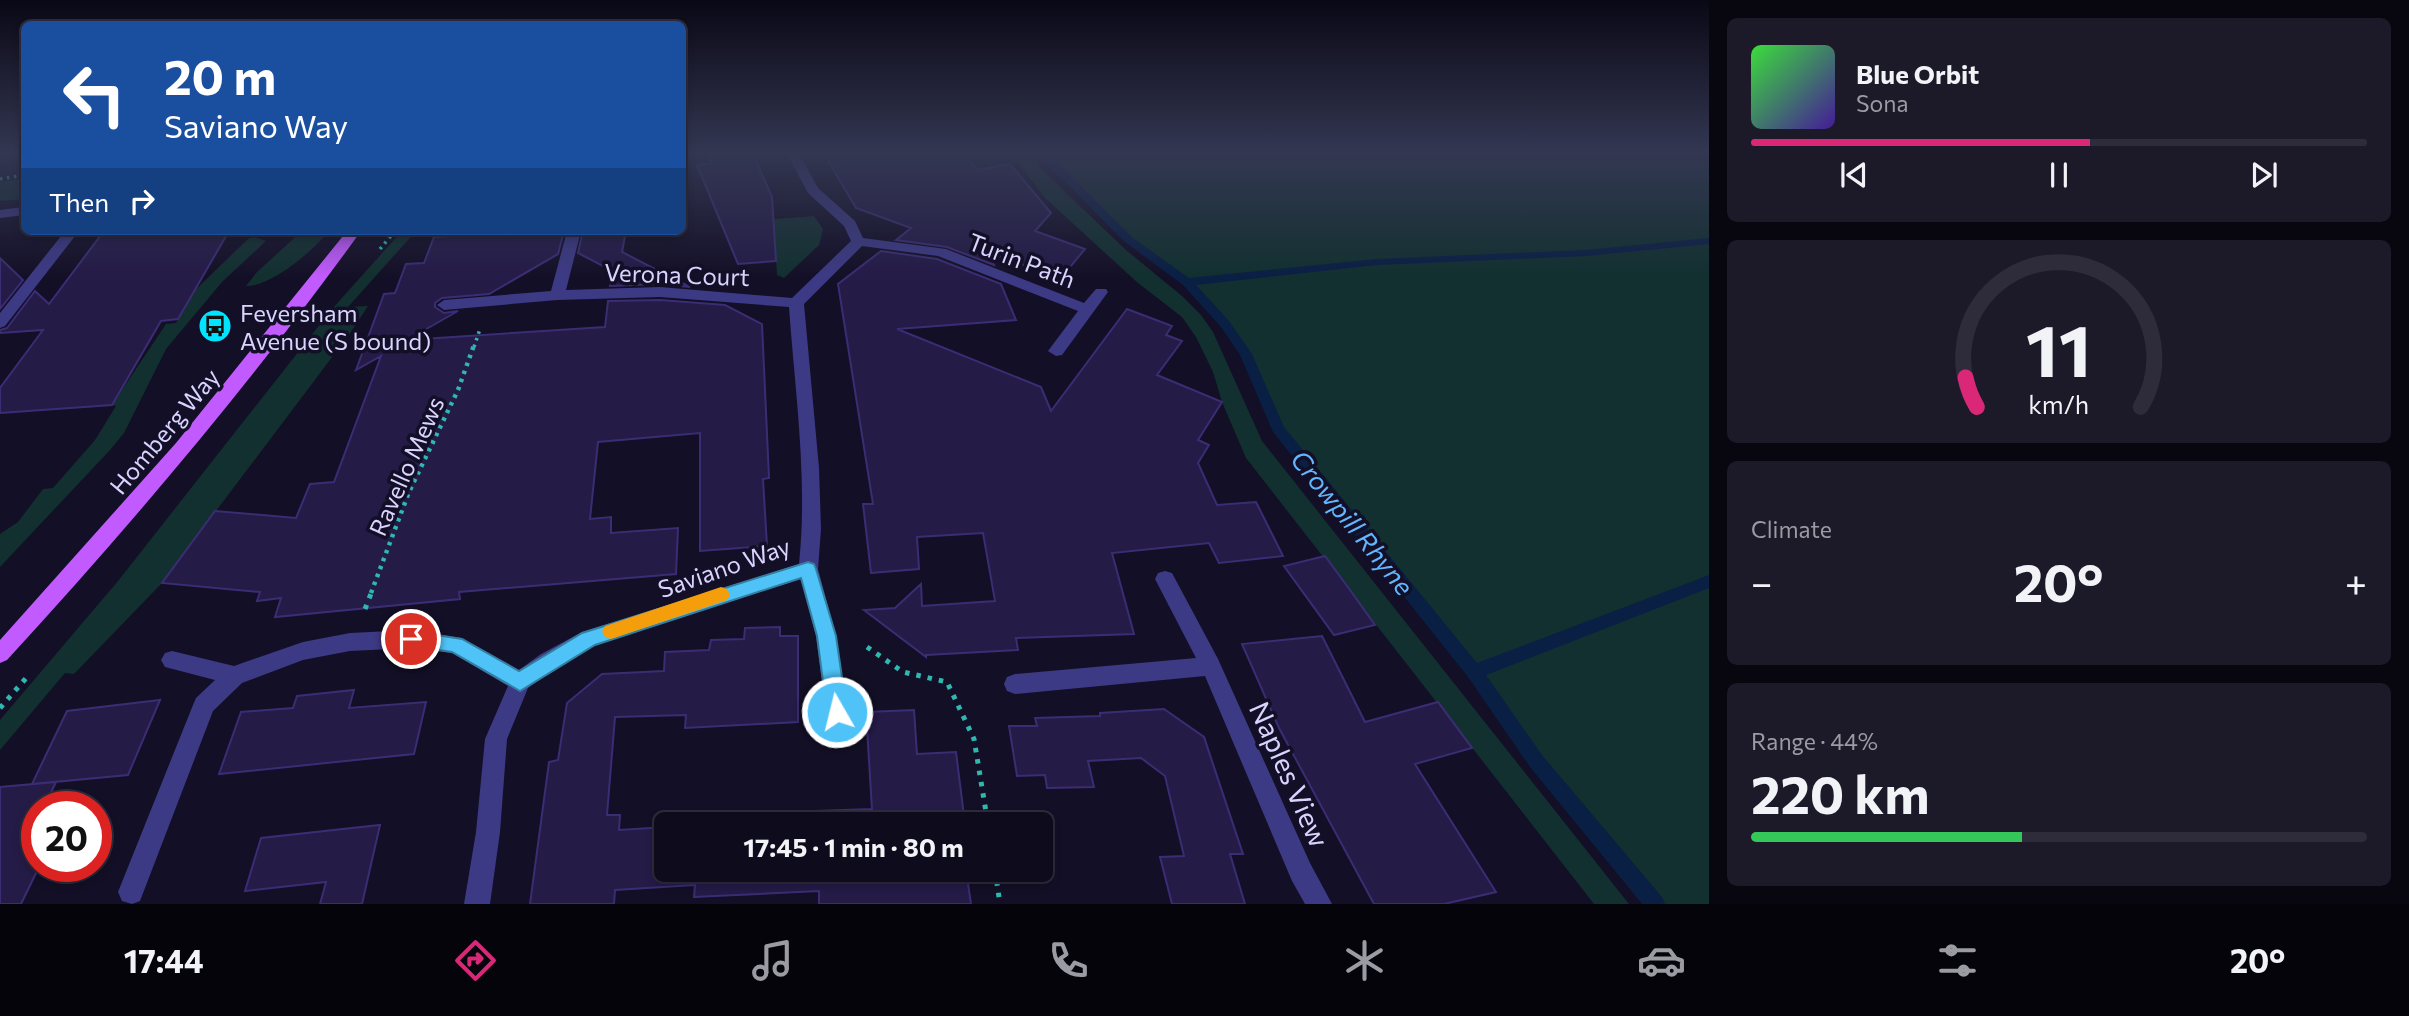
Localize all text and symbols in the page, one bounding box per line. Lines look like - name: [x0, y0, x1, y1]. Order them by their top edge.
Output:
- text: 20 m: [164, 45, 276, 105]
- icon: left: [49, 49, 140, 140]
- text: Blue Orbit: [1856, 58, 1979, 89]
- text: Sona: [1856, 89, 1908, 117]
- text: Saviano Way: [164, 105, 348, 145]
- icon: previous: [1835, 156, 1873, 194]
- icon: pause: [2040, 156, 2078, 194]
- icon: next: [2245, 156, 2283, 194]
- icon: right: [123, 182, 161, 220]
- text: Then: [49, 186, 109, 217]
- street label: Turin Path: [964, 226, 1080, 294]
- street label: Verona Court: [604, 257, 750, 291]
- place label: Feversham Avenue (S bound): [240, 298, 431, 355]
- text: 11: [2026, 304, 2092, 393]
- bus stop icon: Feversham Avenue (S bound): [196, 307, 234, 345]
- street label: Homberg Way: [103, 362, 225, 500]
- text: km/h: [2029, 389, 2089, 419]
- street label: Ravello Mews: [362, 392, 450, 540]
- water label: Crowpill Rhyne: [1285, 443, 1421, 601]
- text: Climate: [1751, 515, 1832, 543]
- street label: Saviano Way: [654, 531, 794, 603]
- text: 20°: [2014, 549, 2104, 613]
- text: −: [1751, 558, 1773, 605]
- text: +: [2345, 558, 2367, 605]
- pin: [381, 609, 441, 669]
- icon: arrive: [392, 620, 430, 658]
- position arrow: [800, 675, 874, 749]
- street label: Naples View: [1243, 696, 1337, 852]
- text: Range · 44%: [1751, 727, 1878, 755]
- text: 220 km: [1751, 761, 1930, 825]
- speed limit sign: 20: [21, 791, 112, 882]
- text: 17:45 · 1 min · 80 m: [743, 831, 964, 862]
- icon: directions: [451, 936, 500, 985]
- icon: music: [748, 936, 797, 985]
- icon: phone: [1044, 936, 1093, 985]
- icon: climate: [1340, 936, 1389, 985]
- icon: car: [1637, 936, 1686, 985]
- icon: filters: [1933, 936, 1982, 985]
- text: 17:44: [124, 940, 204, 980]
- text: 20°: [2230, 940, 2285, 980]

